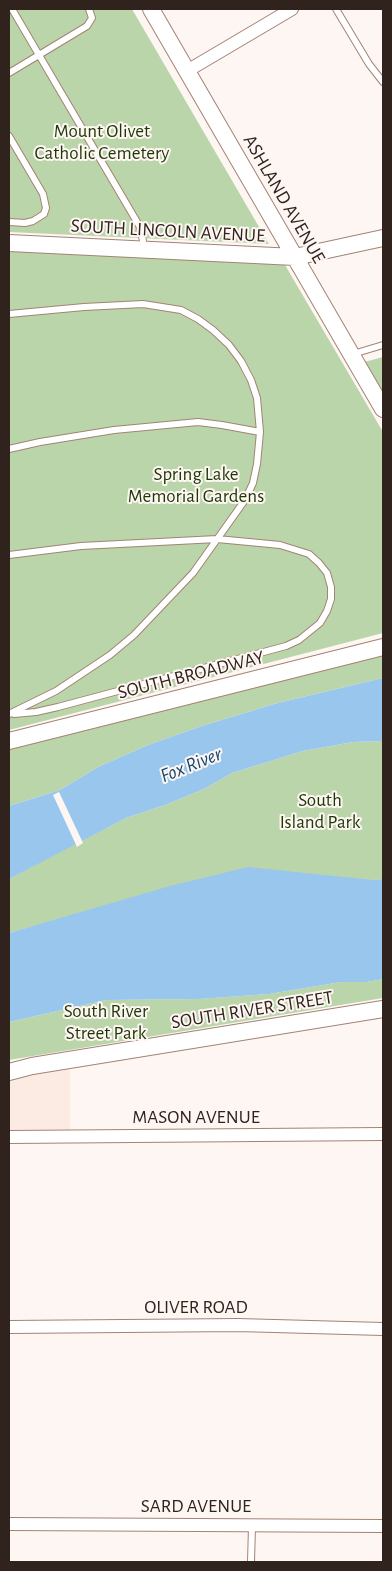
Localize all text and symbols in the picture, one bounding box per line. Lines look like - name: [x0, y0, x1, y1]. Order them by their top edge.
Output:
- park label: Mount Olivet Catholic Cemetery: [35, 120, 169, 164]
- street label: ASHLAND AVENUE: [238, 131, 330, 267]
- street label: SOUTH LINCOLN AVENUE: [70, 215, 266, 247]
- park label: Spring Lake Memorial Gardens: [128, 463, 264, 507]
- street label: SOUTH BROADWAY: [115, 646, 267, 704]
- water label: Fox River: [157, 742, 225, 788]
- park label: South Island Park: [280, 789, 360, 833]
- street label: SOUTH RIVER STREET: [170, 986, 334, 1034]
- park label: South River Street Park: [64, 1000, 148, 1044]
- street label: MASON AVENUE: [132, 1106, 260, 1128]
- street label: OLIVER ROAD: [144, 1296, 248, 1318]
- street label: SARD AVENUE: [141, 1495, 251, 1517]

